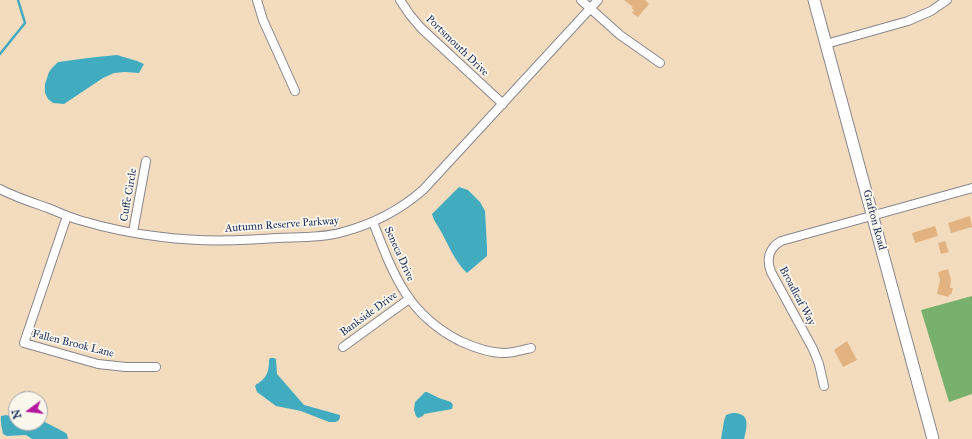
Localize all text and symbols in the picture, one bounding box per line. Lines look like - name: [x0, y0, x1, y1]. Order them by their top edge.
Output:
- street label: Portsmouth Drive: [423, 13, 491, 79]
- street label: Cuffe Circle: [118, 167, 140, 223]
- street label: Grafton Road: [860, 188, 888, 252]
- street label: Autumn Reserve Parkway: [224, 214, 340, 236]
- street label: Seneca Drive: [381, 225, 417, 283]
- street label: Broadleaf Way: [776, 264, 818, 328]
- street label: Bankside Drive: [338, 289, 400, 339]
- street label: Fallen Brook Lane: [31, 327, 115, 361]
- north arrow: [8, 391, 48, 431]
- text: N: [9, 408, 24, 420]

